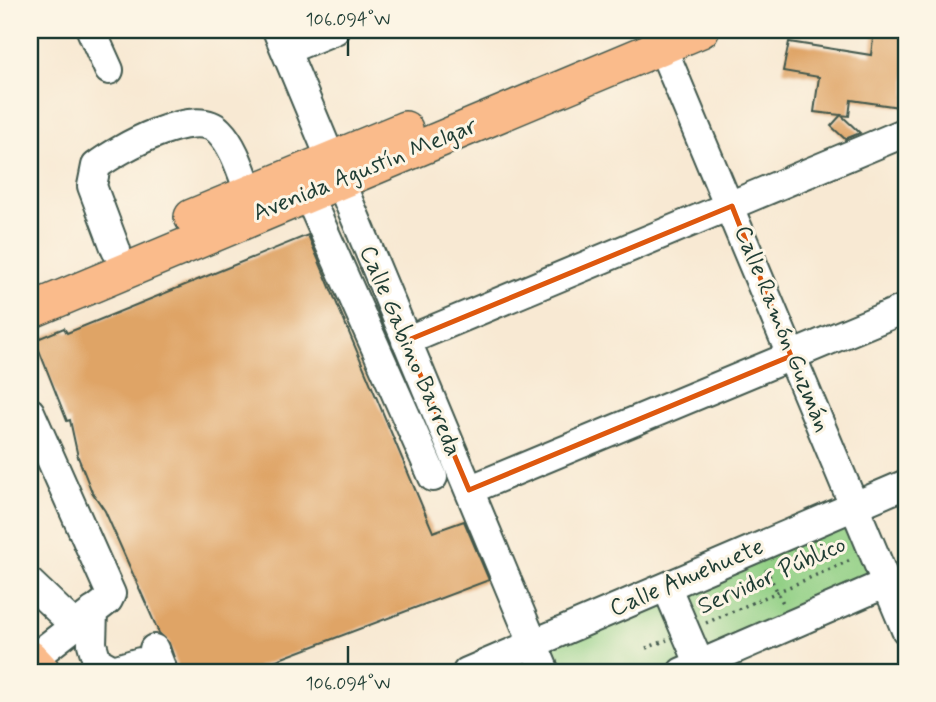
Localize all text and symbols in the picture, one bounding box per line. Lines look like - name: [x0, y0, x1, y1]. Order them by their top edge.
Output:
- text: 106.094°W: [306, 8, 390, 32]
- street label: Avenida Agustín Melgar: [248, 111, 482, 229]
- street label: Calle Ramón Guzmán: [726, 221, 838, 437]
- street label: Calle Gabino Barreda: [352, 241, 468, 461]
- street label: Servidor Público: [693, 529, 851, 623]
- street label: Calle Ahuehuete: [605, 532, 769, 624]
- text: 106.094°W: [306, 672, 390, 696]

